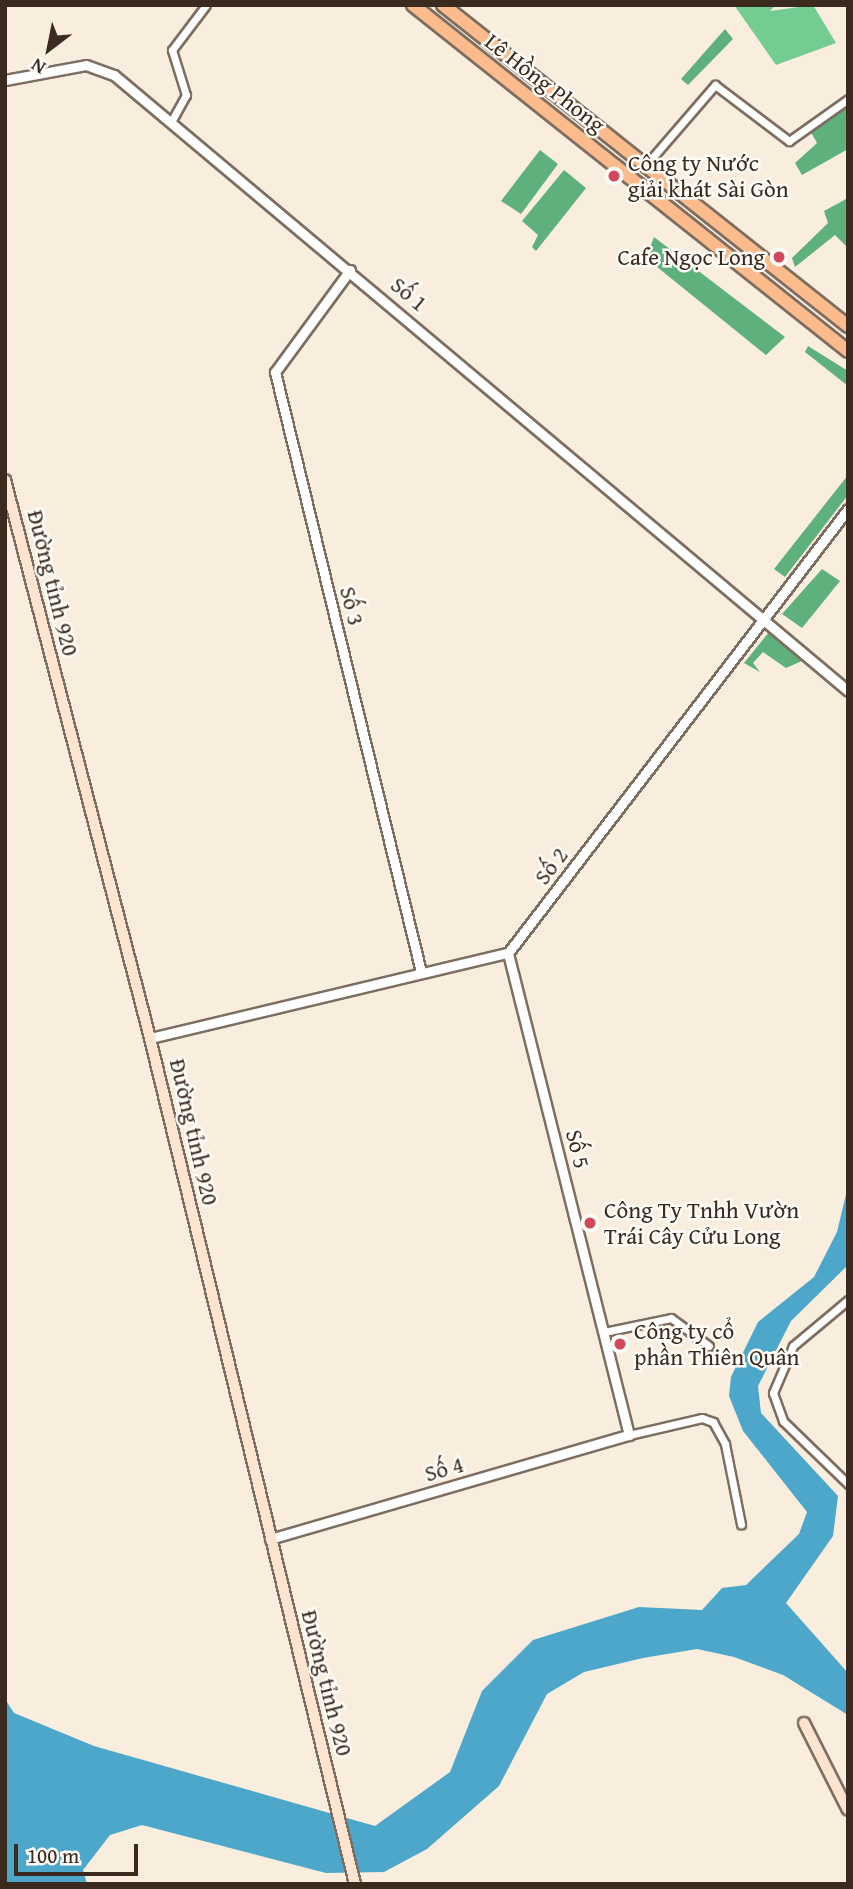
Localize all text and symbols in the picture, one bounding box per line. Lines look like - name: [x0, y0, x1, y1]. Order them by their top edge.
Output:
- north arrow: [14, 14, 84, 84]
- street label: Lê Hồng Phong: [479, 28, 611, 138]
- text: N: [25, 52, 51, 82]
- place label: Công ty Nước giải khát Sài Gòn: [628, 149, 789, 203]
- marker: Công ty Nước giải khát Sài Gòn: [606, 168, 622, 184]
- place label: Cafe Ngọc Long: [618, 243, 765, 271]
- marker: Cafe Ngọc Long: [771, 249, 787, 265]
- street label: Số 1: [385, 271, 433, 317]
- street label: Đường tỉnh 920: [22, 507, 84, 659]
- street label: Số 3: [334, 584, 370, 628]
- street label: Số 2: [528, 842, 574, 890]
- street label: Đường tỉnh 920: [164, 1056, 224, 1208]
- street label: Số 5: [560, 1127, 596, 1171]
- place label: Công Ty Tnhh Vườn Trái Cây Cửu Long: [604, 1196, 799, 1250]
- marker: Công Ty Tnhh Vườn Trái Cây Cửu Long: [582, 1215, 598, 1231]
- place label: Công ty cổ phần Thiên Quân: [634, 1317, 799, 1371]
- marker: Công ty cổ phần Thiên Quân: [612, 1336, 628, 1352]
- street label: Số 4: [421, 1450, 467, 1488]
- street label: Đường tỉnh 920: [296, 1607, 358, 1759]
- scale bar: [18, 1829, 142, 1873]
- text: 100 m: [27, 1840, 79, 1871]

